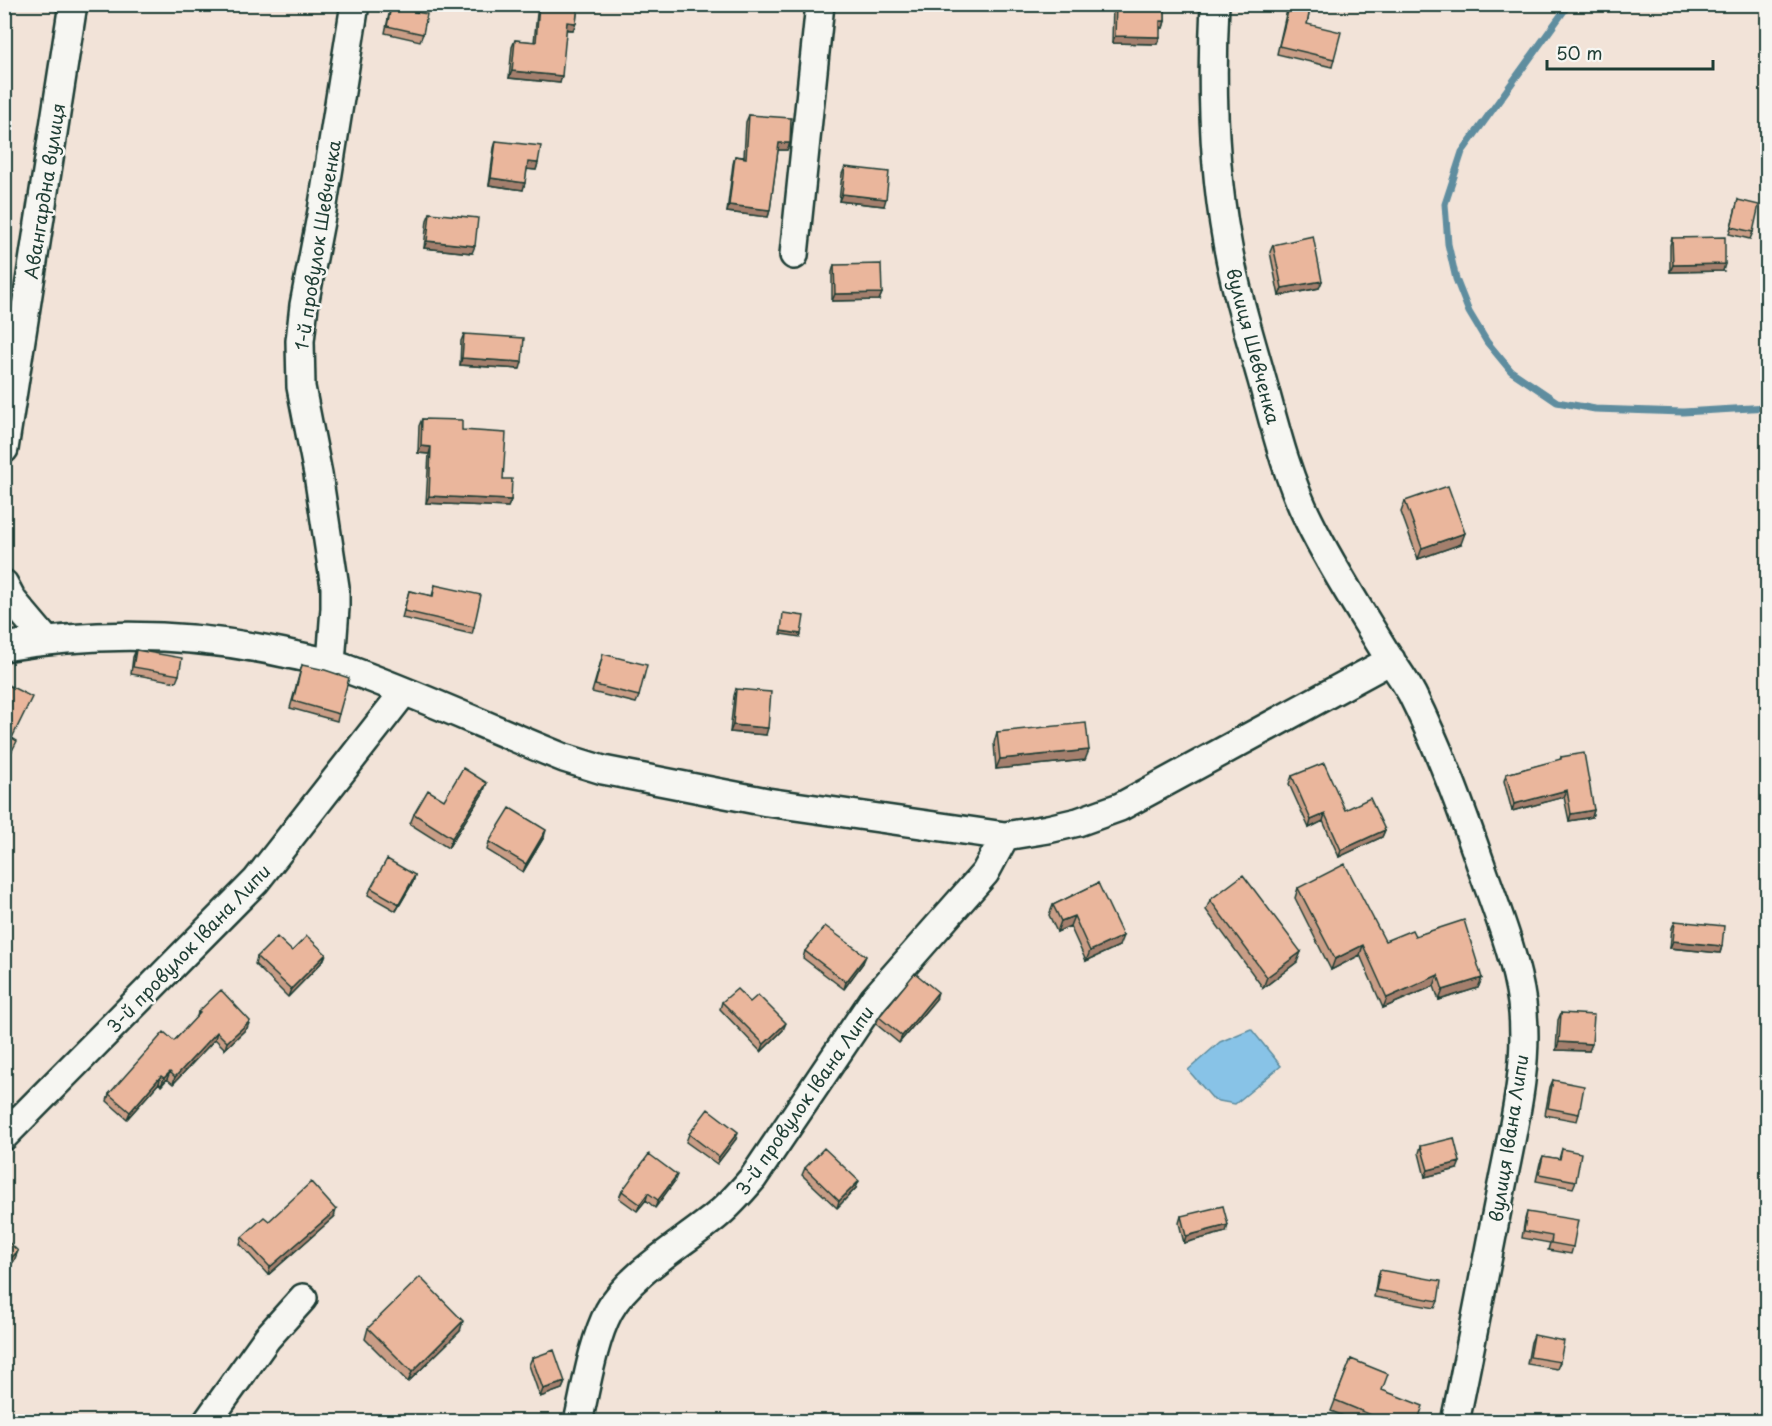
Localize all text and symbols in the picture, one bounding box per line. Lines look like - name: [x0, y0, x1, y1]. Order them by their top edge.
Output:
- scale bar: [1547, 33, 1714, 71]
- text: 50 m: [1556, 39, 1603, 66]
- street label: Авангардна вулиця: [17, 101, 71, 281]
- street label: 1-й провулок Шевченка: [287, 137, 347, 352]
- street label: вулиця Шевченка: [1220, 265, 1288, 428]
- street label: 3-й провулок Івана Липи: [100, 857, 276, 1039]
- street label: 3-й провулок Івана Липи: [728, 1000, 880, 1200]
- street label: вулиця Івана Липи: [1481, 1052, 1535, 1224]

